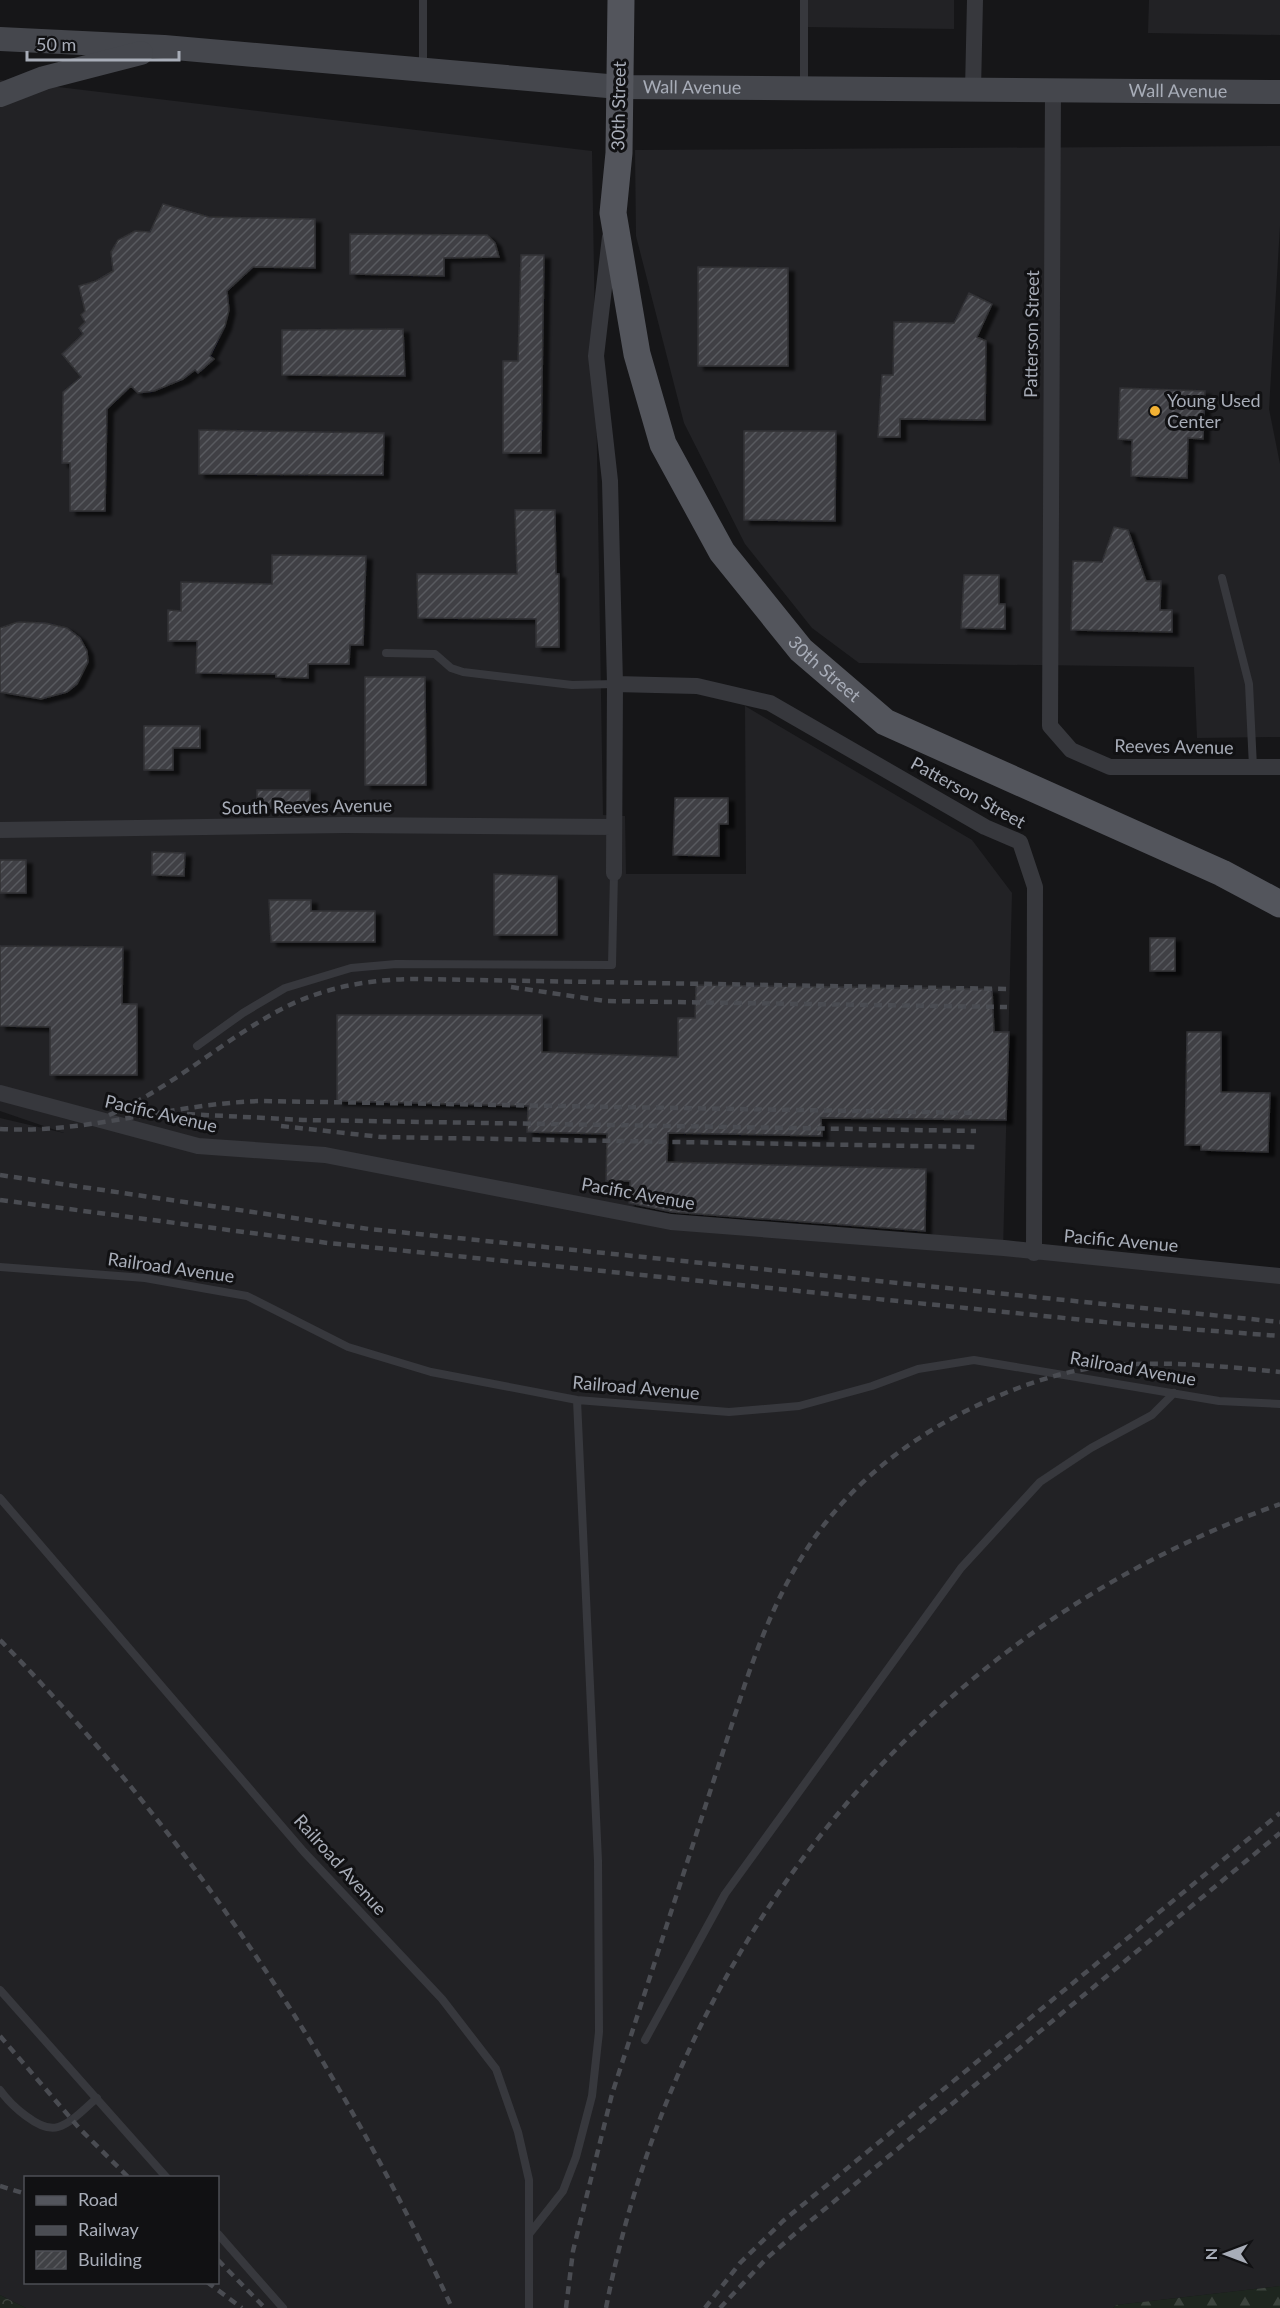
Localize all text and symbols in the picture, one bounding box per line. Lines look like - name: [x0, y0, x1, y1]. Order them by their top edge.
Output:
- scale bar: [27, 24, 178, 62]
- text: 50 m: [36, 33, 76, 55]
- street label: 30th Street: [606, 61, 630, 151]
- street label: Wall Avenue: [643, 75, 742, 98]
- street label: Wall Avenue: [1129, 79, 1227, 102]
- street label: Patterson Street: [1019, 269, 1043, 398]
- place label: Young Used Center: [1167, 389, 1261, 432]
- marker: Young Used Center: [1148, 404, 1162, 418]
- street label: 30th Street: [784, 631, 866, 707]
- street label: Reeves Avenue: [1114, 734, 1234, 758]
- street label: Patterson Street: [907, 752, 1030, 833]
- street label: South Reeves Avenue: [222, 794, 392, 818]
- street label: Pacific Avenue: [103, 1089, 220, 1137]
- street label: Pacific Avenue: [580, 1172, 697, 1214]
- street label: Pacific Avenue: [1063, 1224, 1179, 1256]
- street label: Railroad Avenue: [106, 1247, 236, 1287]
- street label: Railroad Avenue: [1068, 1346, 1198, 1390]
- street label: Railroad Avenue: [572, 1370, 701, 1404]
- street label: Railroad Avenue: [290, 1810, 392, 1919]
- legend: [24, 2176, 219, 2284]
- text: Road: [78, 2188, 118, 2210]
- text: Railway: [78, 2218, 139, 2240]
- north arrow: [1196, 2224, 1256, 2284]
- text: Building: [78, 2248, 142, 2270]
- text: N: [1201, 2248, 1220, 2260]

